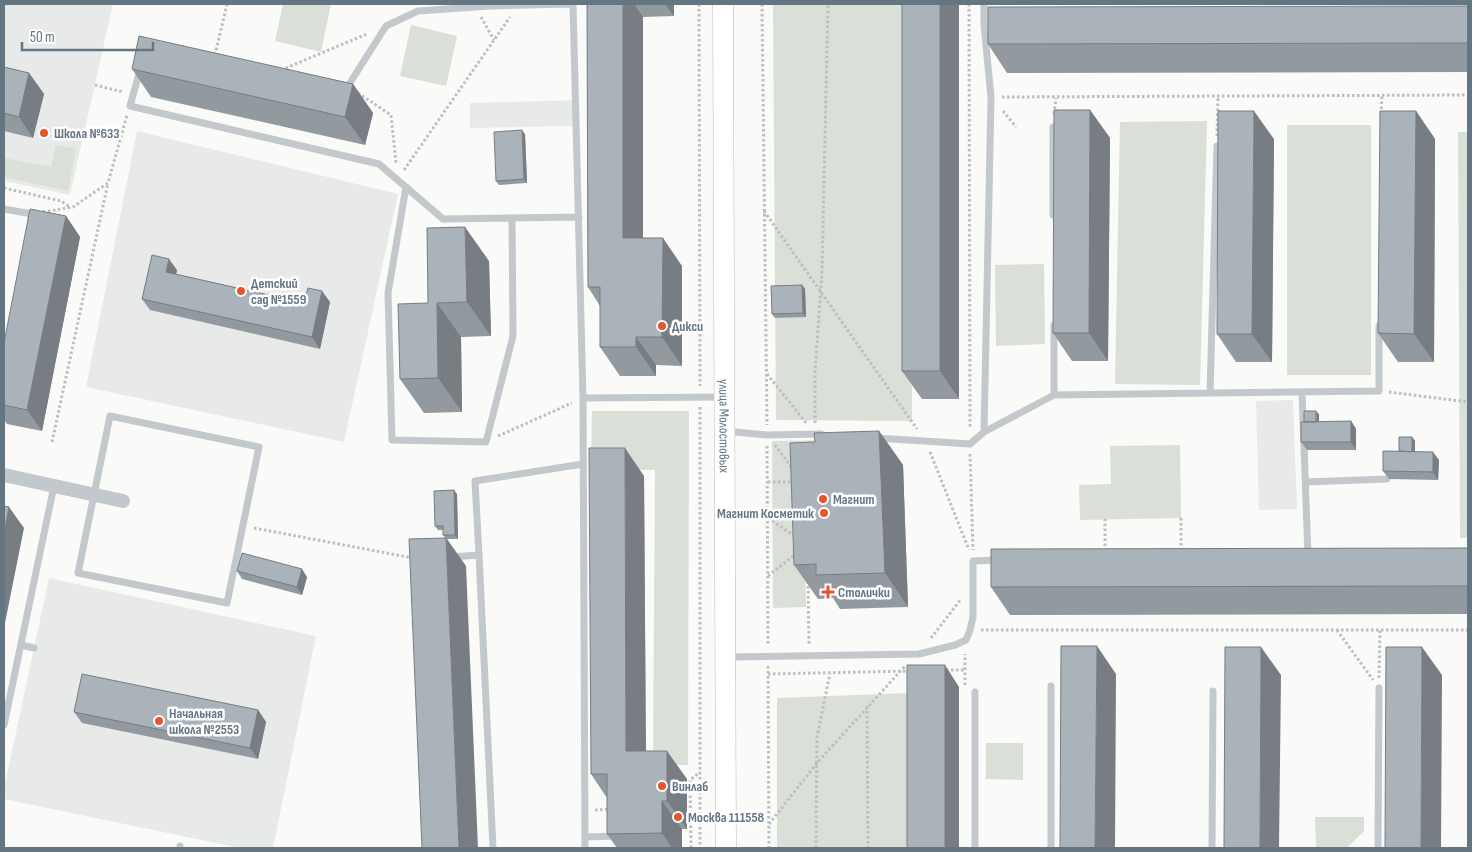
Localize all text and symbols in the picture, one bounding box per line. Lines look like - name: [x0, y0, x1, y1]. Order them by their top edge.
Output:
- scale bar: [22, 20, 154, 52]
- text: 50 m: [30, 28, 55, 47]
- place label: Школа №633: [54, 125, 120, 142]
- marker: Школа №633: [38, 127, 50, 139]
- place label: Детский сад №1559: [251, 275, 307, 308]
- marker: Детский сад №1559: [235, 285, 247, 297]
- place label: Дикси: [672, 318, 703, 335]
- marker: Дикси: [656, 320, 668, 332]
- street label: улица Молостовых: [715, 379, 733, 474]
- place label: Магнит: [833, 491, 875, 508]
- marker: Магнит: [817, 493, 829, 505]
- place label: Магнит Косметик: [717, 505, 814, 522]
- marker: Магнит Косметик: [818, 507, 830, 519]
- place label: Столички: [838, 584, 890, 601]
- marker: Столички: [822, 586, 834, 598]
- place label: Начальная школа №2553: [169, 705, 239, 738]
- marker: Начальная школа №2553: [153, 715, 165, 727]
- place label: Винлаб: [672, 778, 708, 795]
- marker: Винлаб: [656, 780, 668, 792]
- place label: Москва 111558: [688, 809, 765, 826]
- marker: Москва 111558: [672, 811, 684, 823]

